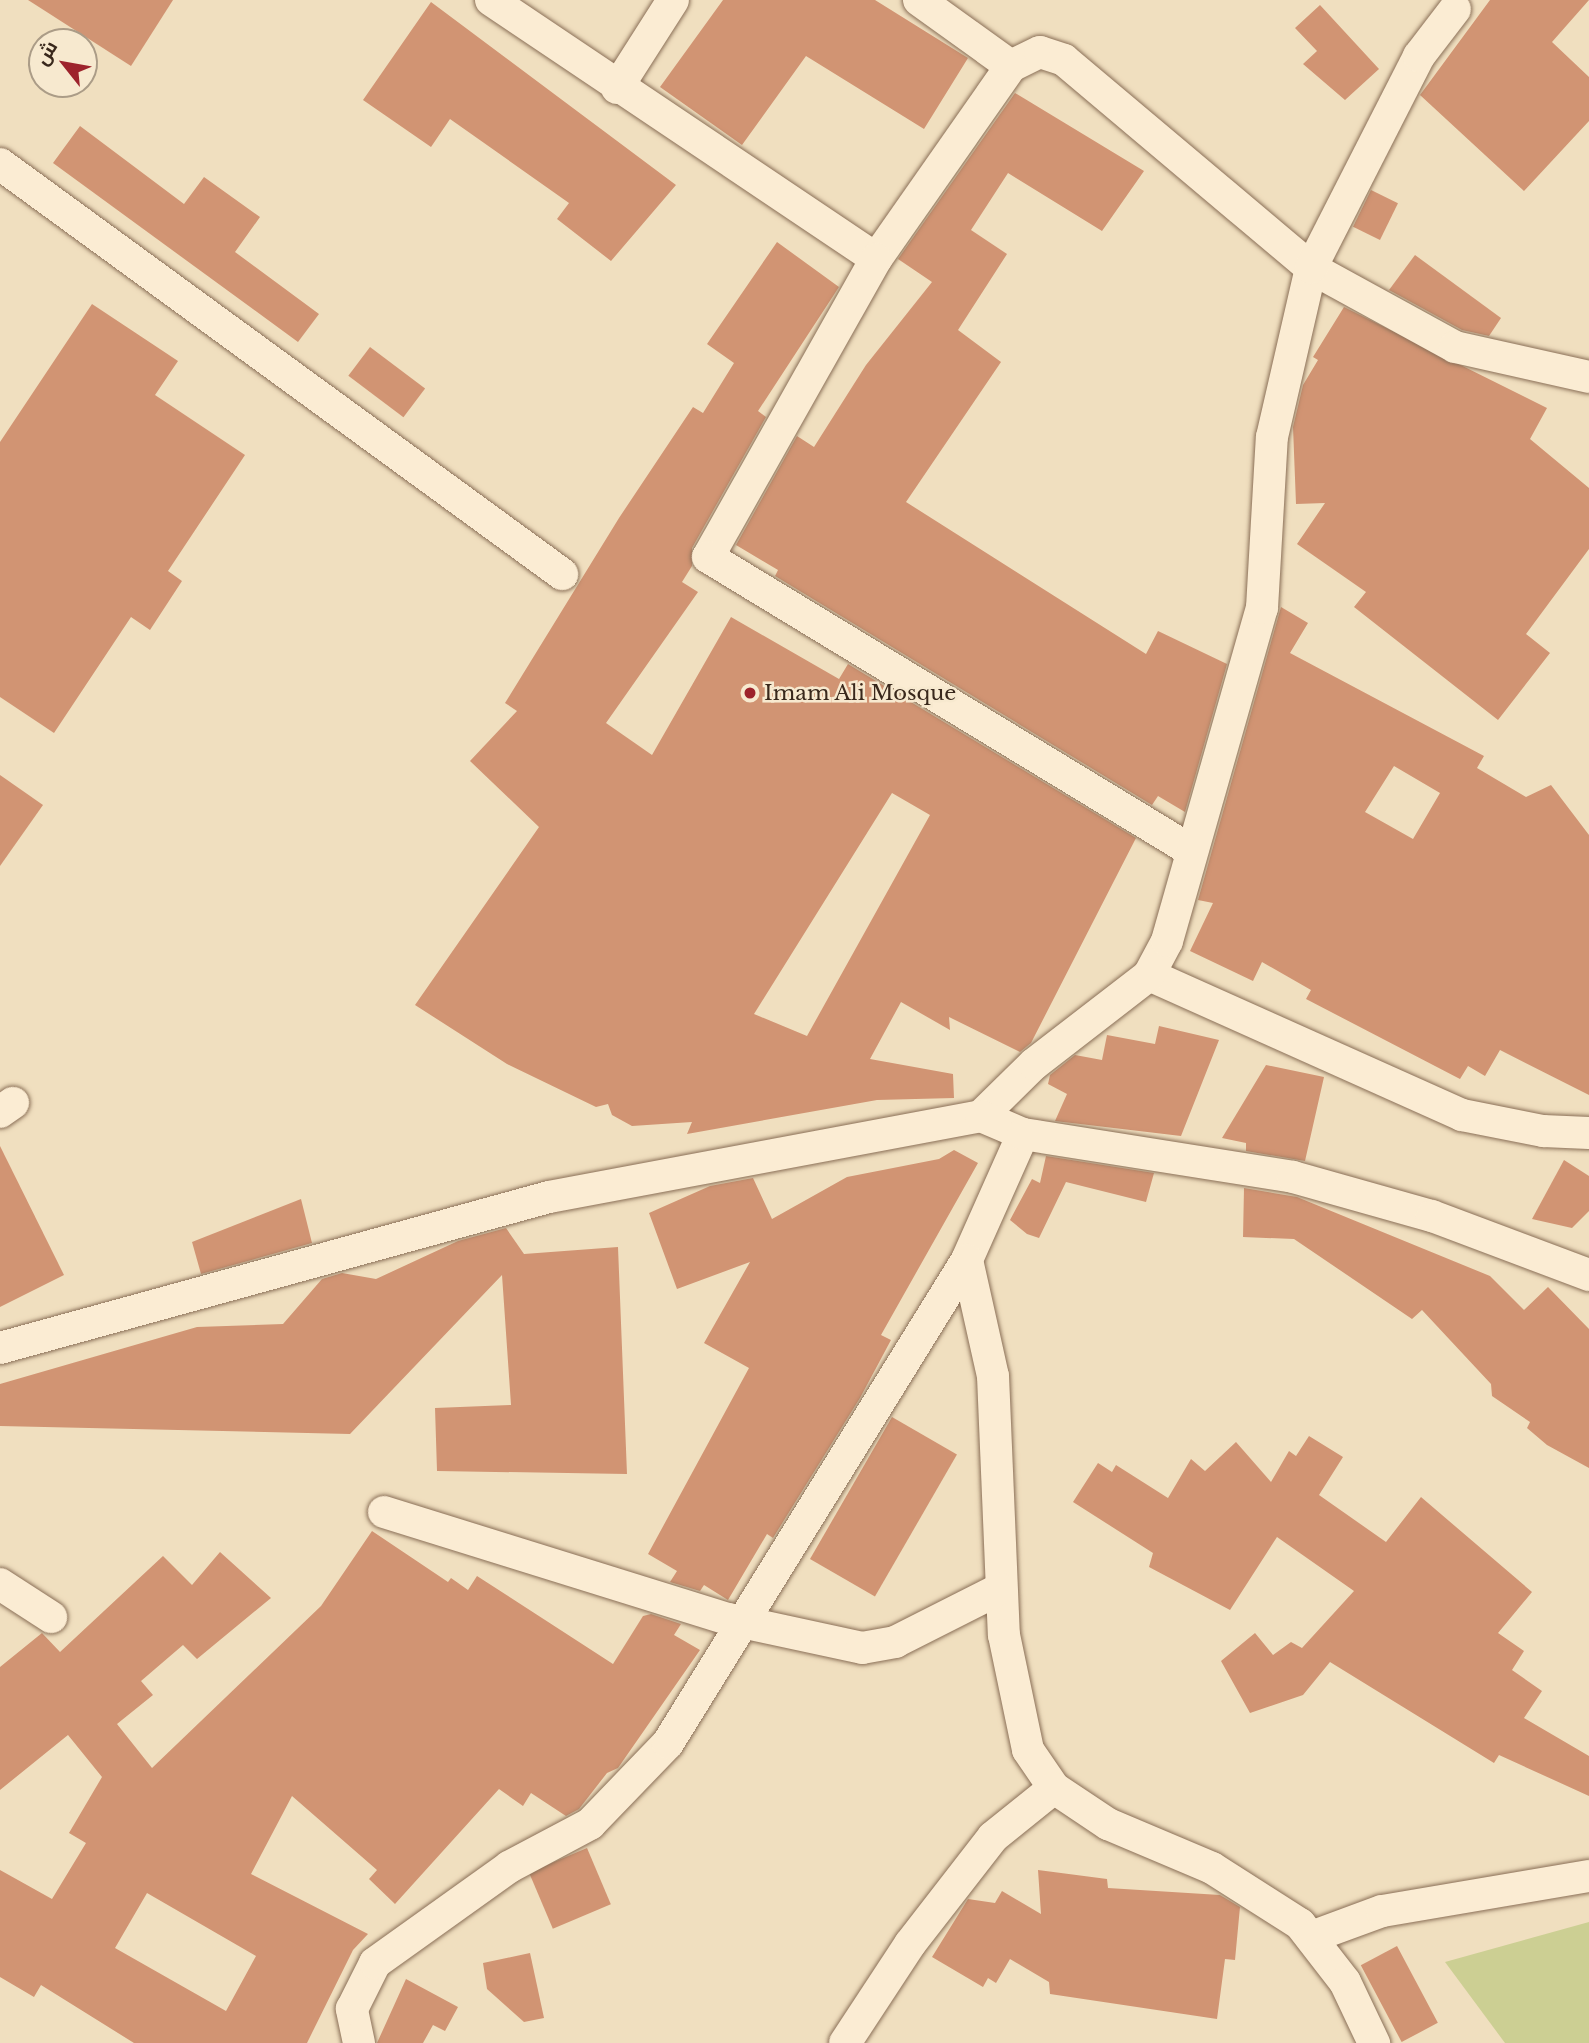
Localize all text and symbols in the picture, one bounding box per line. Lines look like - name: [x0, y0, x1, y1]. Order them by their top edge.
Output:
- north arrow: [28, 28, 98, 98]
- text: ش: [30, 37, 62, 69]
- place label: Imam Ali Mosque: [764, 680, 957, 706]
- marker: Imam Ali Mosque: [742, 685, 758, 701]

